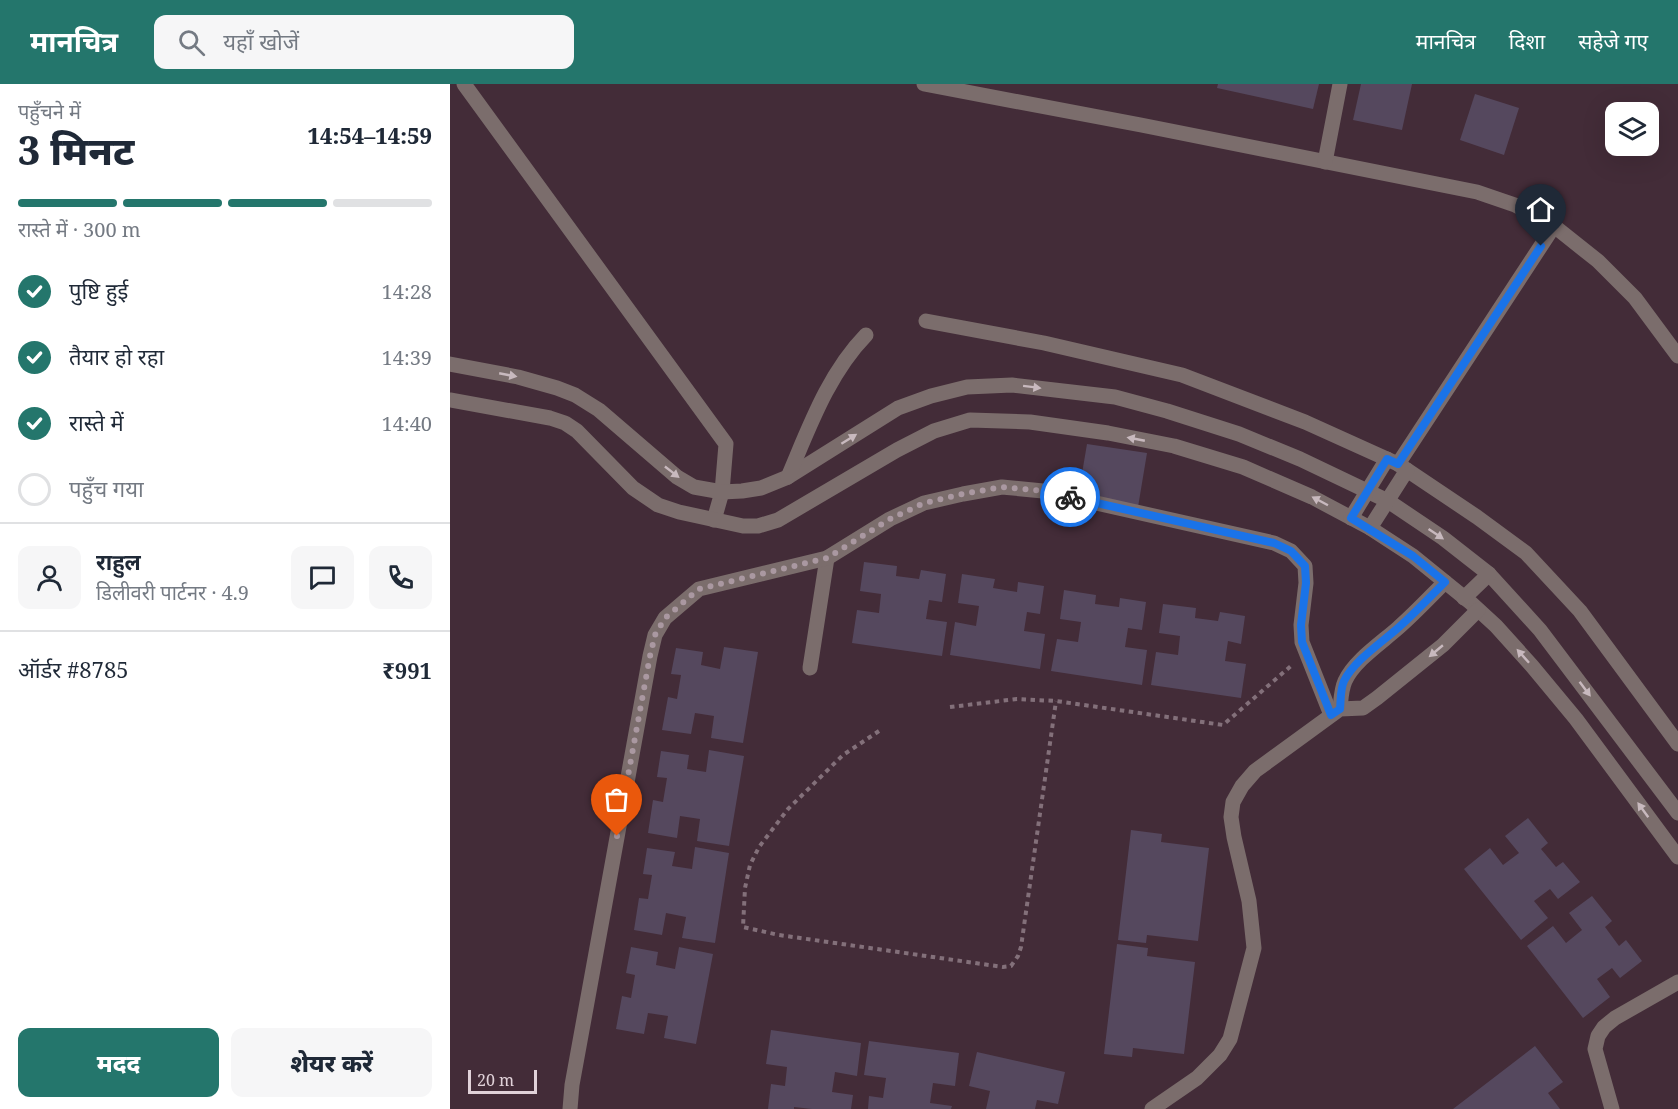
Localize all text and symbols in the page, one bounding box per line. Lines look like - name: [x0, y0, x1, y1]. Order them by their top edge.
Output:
- search box: [154, 15, 574, 69]
- text: मानचित्र: [30, 22, 118, 60]
- icon: search: [175, 26, 208, 59]
- text: यहाँ खोजें: [223, 26, 299, 56]
- text: मानचित्र: [1416, 27, 1476, 55]
- text: दिशा: [1509, 27, 1545, 55]
- text: सहेजे गए: [1578, 27, 1648, 55]
- text: पहुँचने में: [18, 98, 81, 125]
- map controls: [1605, 102, 1659, 156]
- button: layers: [1605, 102, 1659, 156]
- text: 14:54–14:59: [308, 120, 432, 150]
- text: 3 मिनट: [18, 123, 134, 176]
- pin: [1515, 184, 1566, 246]
- icon: home: [1524, 193, 1557, 226]
- text: रास्ते में · 300 m: [18, 216, 141, 243]
- icon: check: [18, 275, 51, 308]
- text: पुष्टि हुई: [69, 275, 128, 305]
- text: 14:28: [382, 278, 432, 305]
- icon: check: [18, 341, 51, 374]
- text: तैयार हो रहा: [69, 341, 164, 371]
- text: 14:39: [382, 344, 432, 371]
- one-way arrow: [498, 371, 517, 380]
- one-way arrow: [1022, 382, 1041, 392]
- icon: check: [18, 407, 51, 440]
- text: रास्ते में: [69, 407, 124, 437]
- text: 14:40: [382, 410, 432, 437]
- one-way arrow: [841, 433, 857, 444]
- one-way arrow: [1126, 434, 1145, 443]
- one-way arrow: [664, 466, 680, 479]
- courier: [1040, 467, 1100, 527]
- text: पहुँच गया: [69, 473, 144, 503]
- icon: bike: [1054, 481, 1087, 514]
- one-way arrow: [1311, 496, 1328, 506]
- one-way arrow: [1428, 528, 1444, 540]
- button: person: [18, 546, 81, 609]
- text: राहुल: [96, 546, 141, 576]
- button: chat: [291, 546, 354, 609]
- button: phone: [369, 546, 432, 609]
- text: डिलीवरी पार्टनर · 4.9: [96, 579, 249, 606]
- one-way arrow: [1429, 644, 1444, 657]
- one-way arrow: [1516, 649, 1530, 664]
- text: ऑर्डर #8785: [18, 654, 128, 684]
- text: ₹991: [382, 655, 432, 685]
- one-way arrow: [1578, 681, 1591, 697]
- pin: [591, 774, 642, 836]
- icon: bag: [600, 783, 633, 816]
- one-way arrow: [1638, 803, 1650, 818]
- button: मदद: [18, 1028, 219, 1097]
- button: शेयर करें: [231, 1028, 432, 1097]
- scale bar: [468, 1067, 537, 1094]
- text: 20 m: [477, 1069, 514, 1091]

